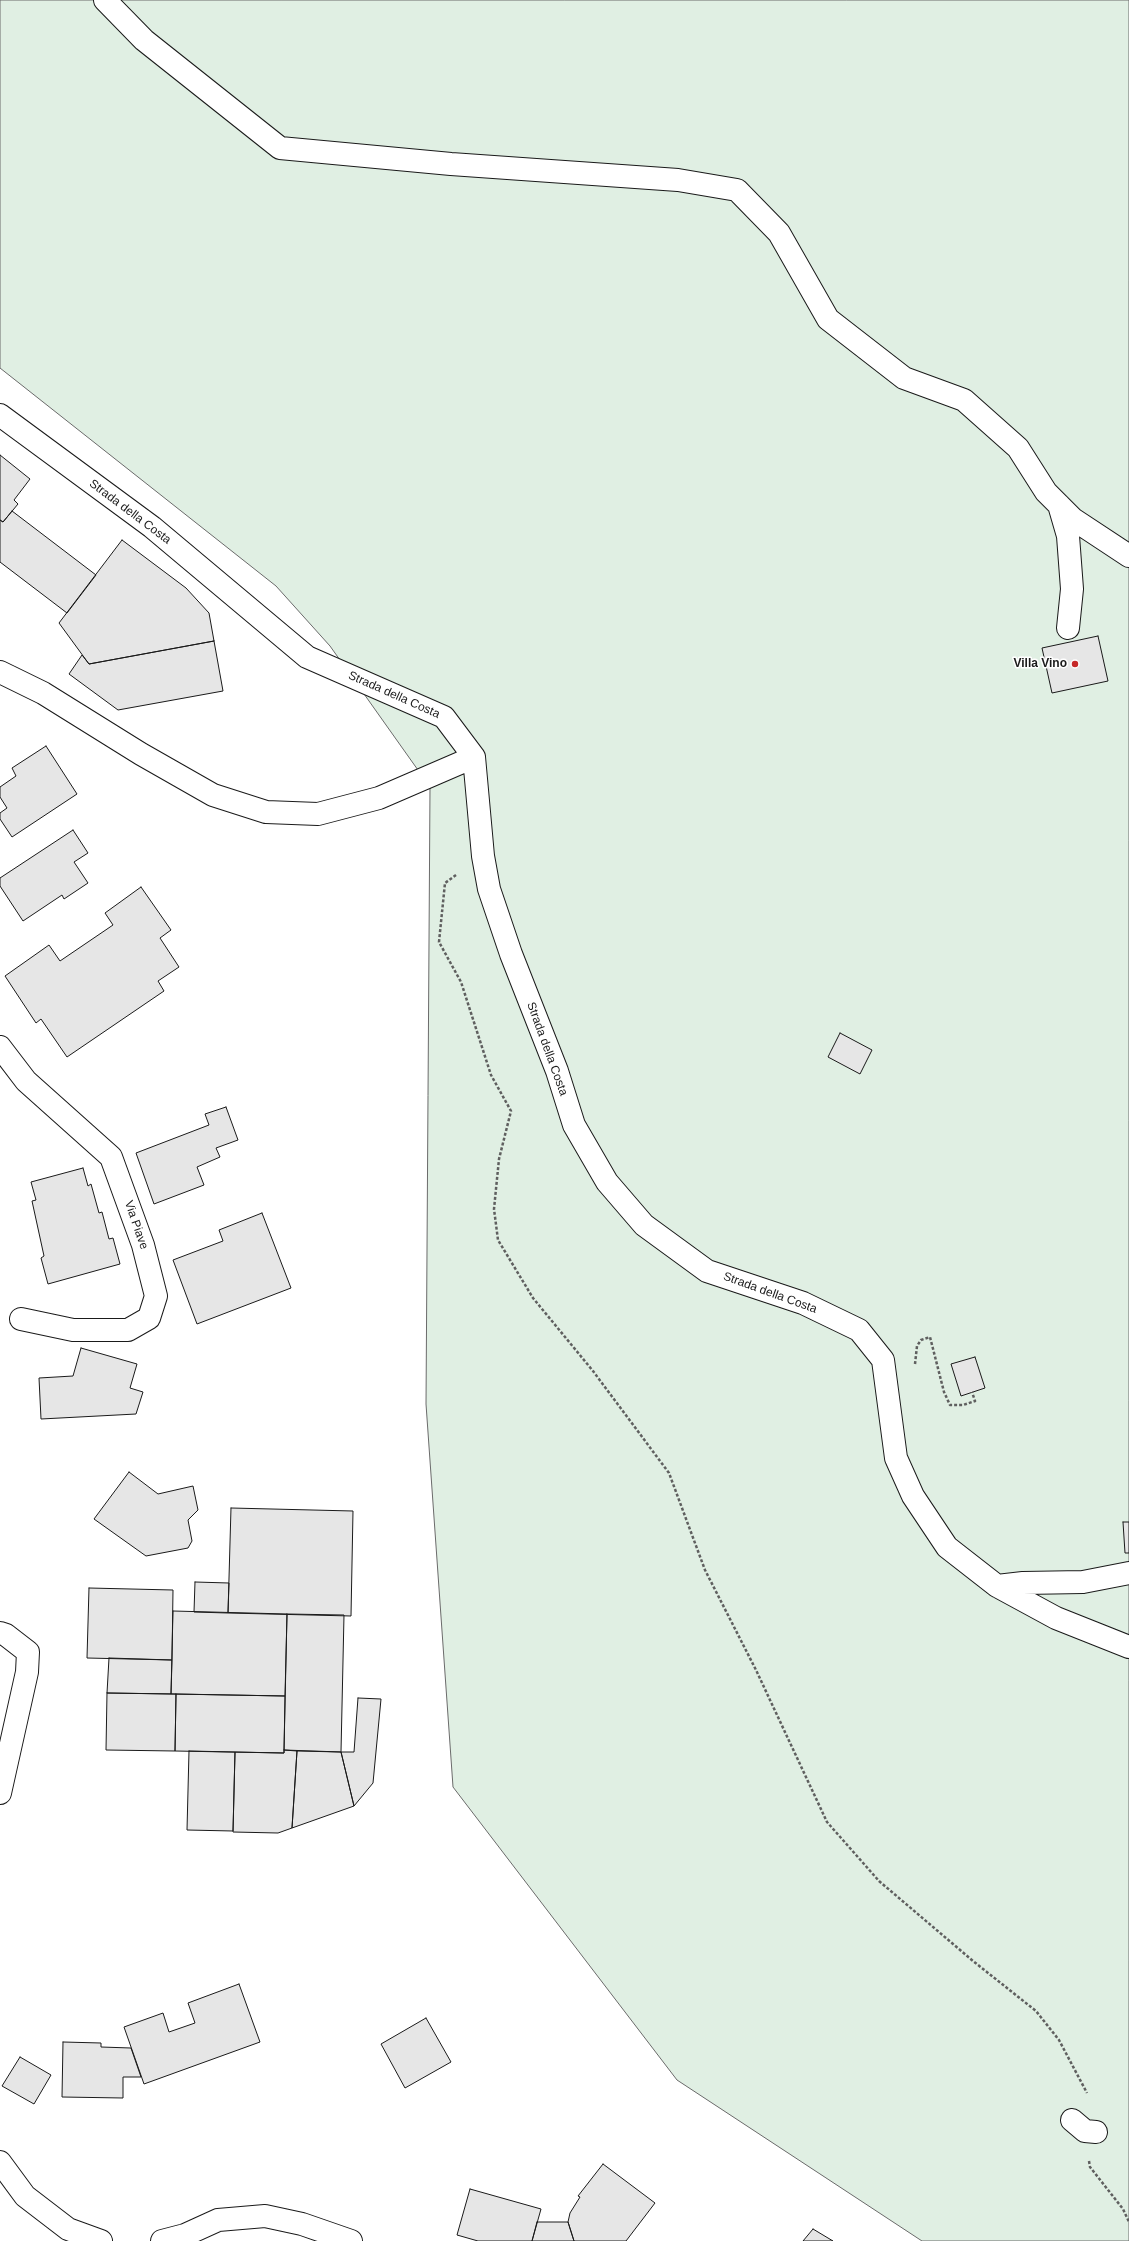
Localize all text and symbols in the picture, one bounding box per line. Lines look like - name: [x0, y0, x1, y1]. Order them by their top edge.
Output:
- street label: Strada della Costa: [86, 477, 174, 547]
- place label: Villa Vino: [1013, 657, 1067, 671]
- marker: Villa Vino: [1070, 659, 1080, 669]
- street label: Strada della Costa: [346, 668, 442, 722]
- street label: Strada della Costa: [523, 1000, 571, 1098]
- street label: Via Piave: [121, 1199, 151, 1251]
- street label: Strada della Costa: [721, 1269, 819, 1317]

